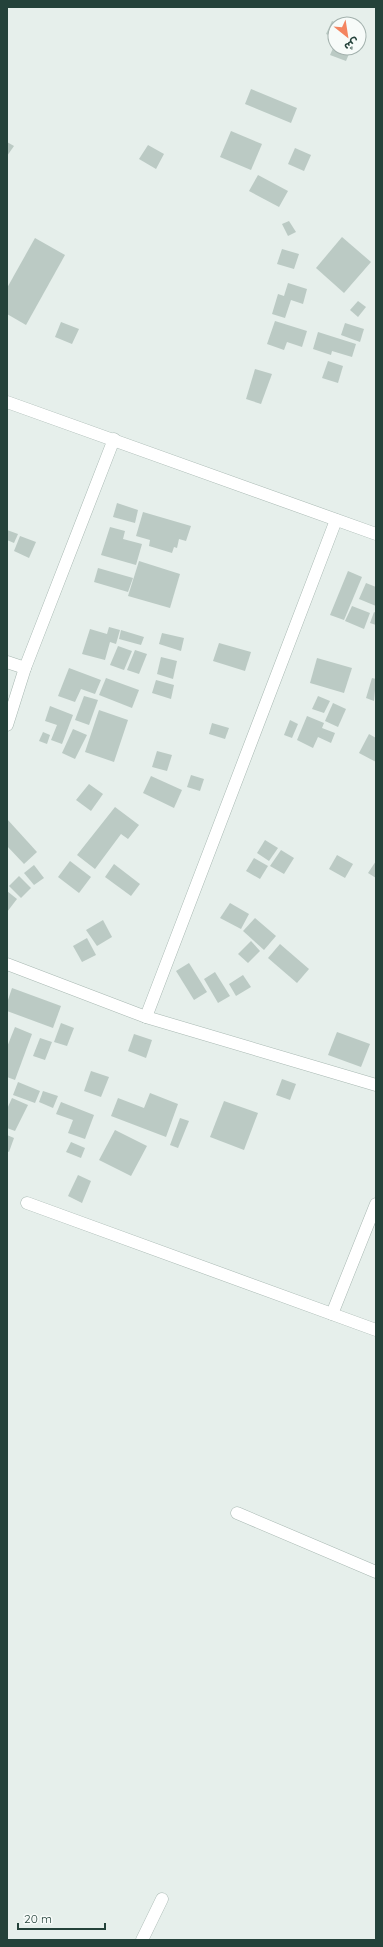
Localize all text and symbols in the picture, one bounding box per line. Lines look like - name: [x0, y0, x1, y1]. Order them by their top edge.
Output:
- north arrow: [327, 16, 367, 56]
- text: ش: [342, 35, 362, 54]
- scale bar: [18, 1905, 105, 1931]
- text: 20 m: [24, 1911, 52, 1926]

